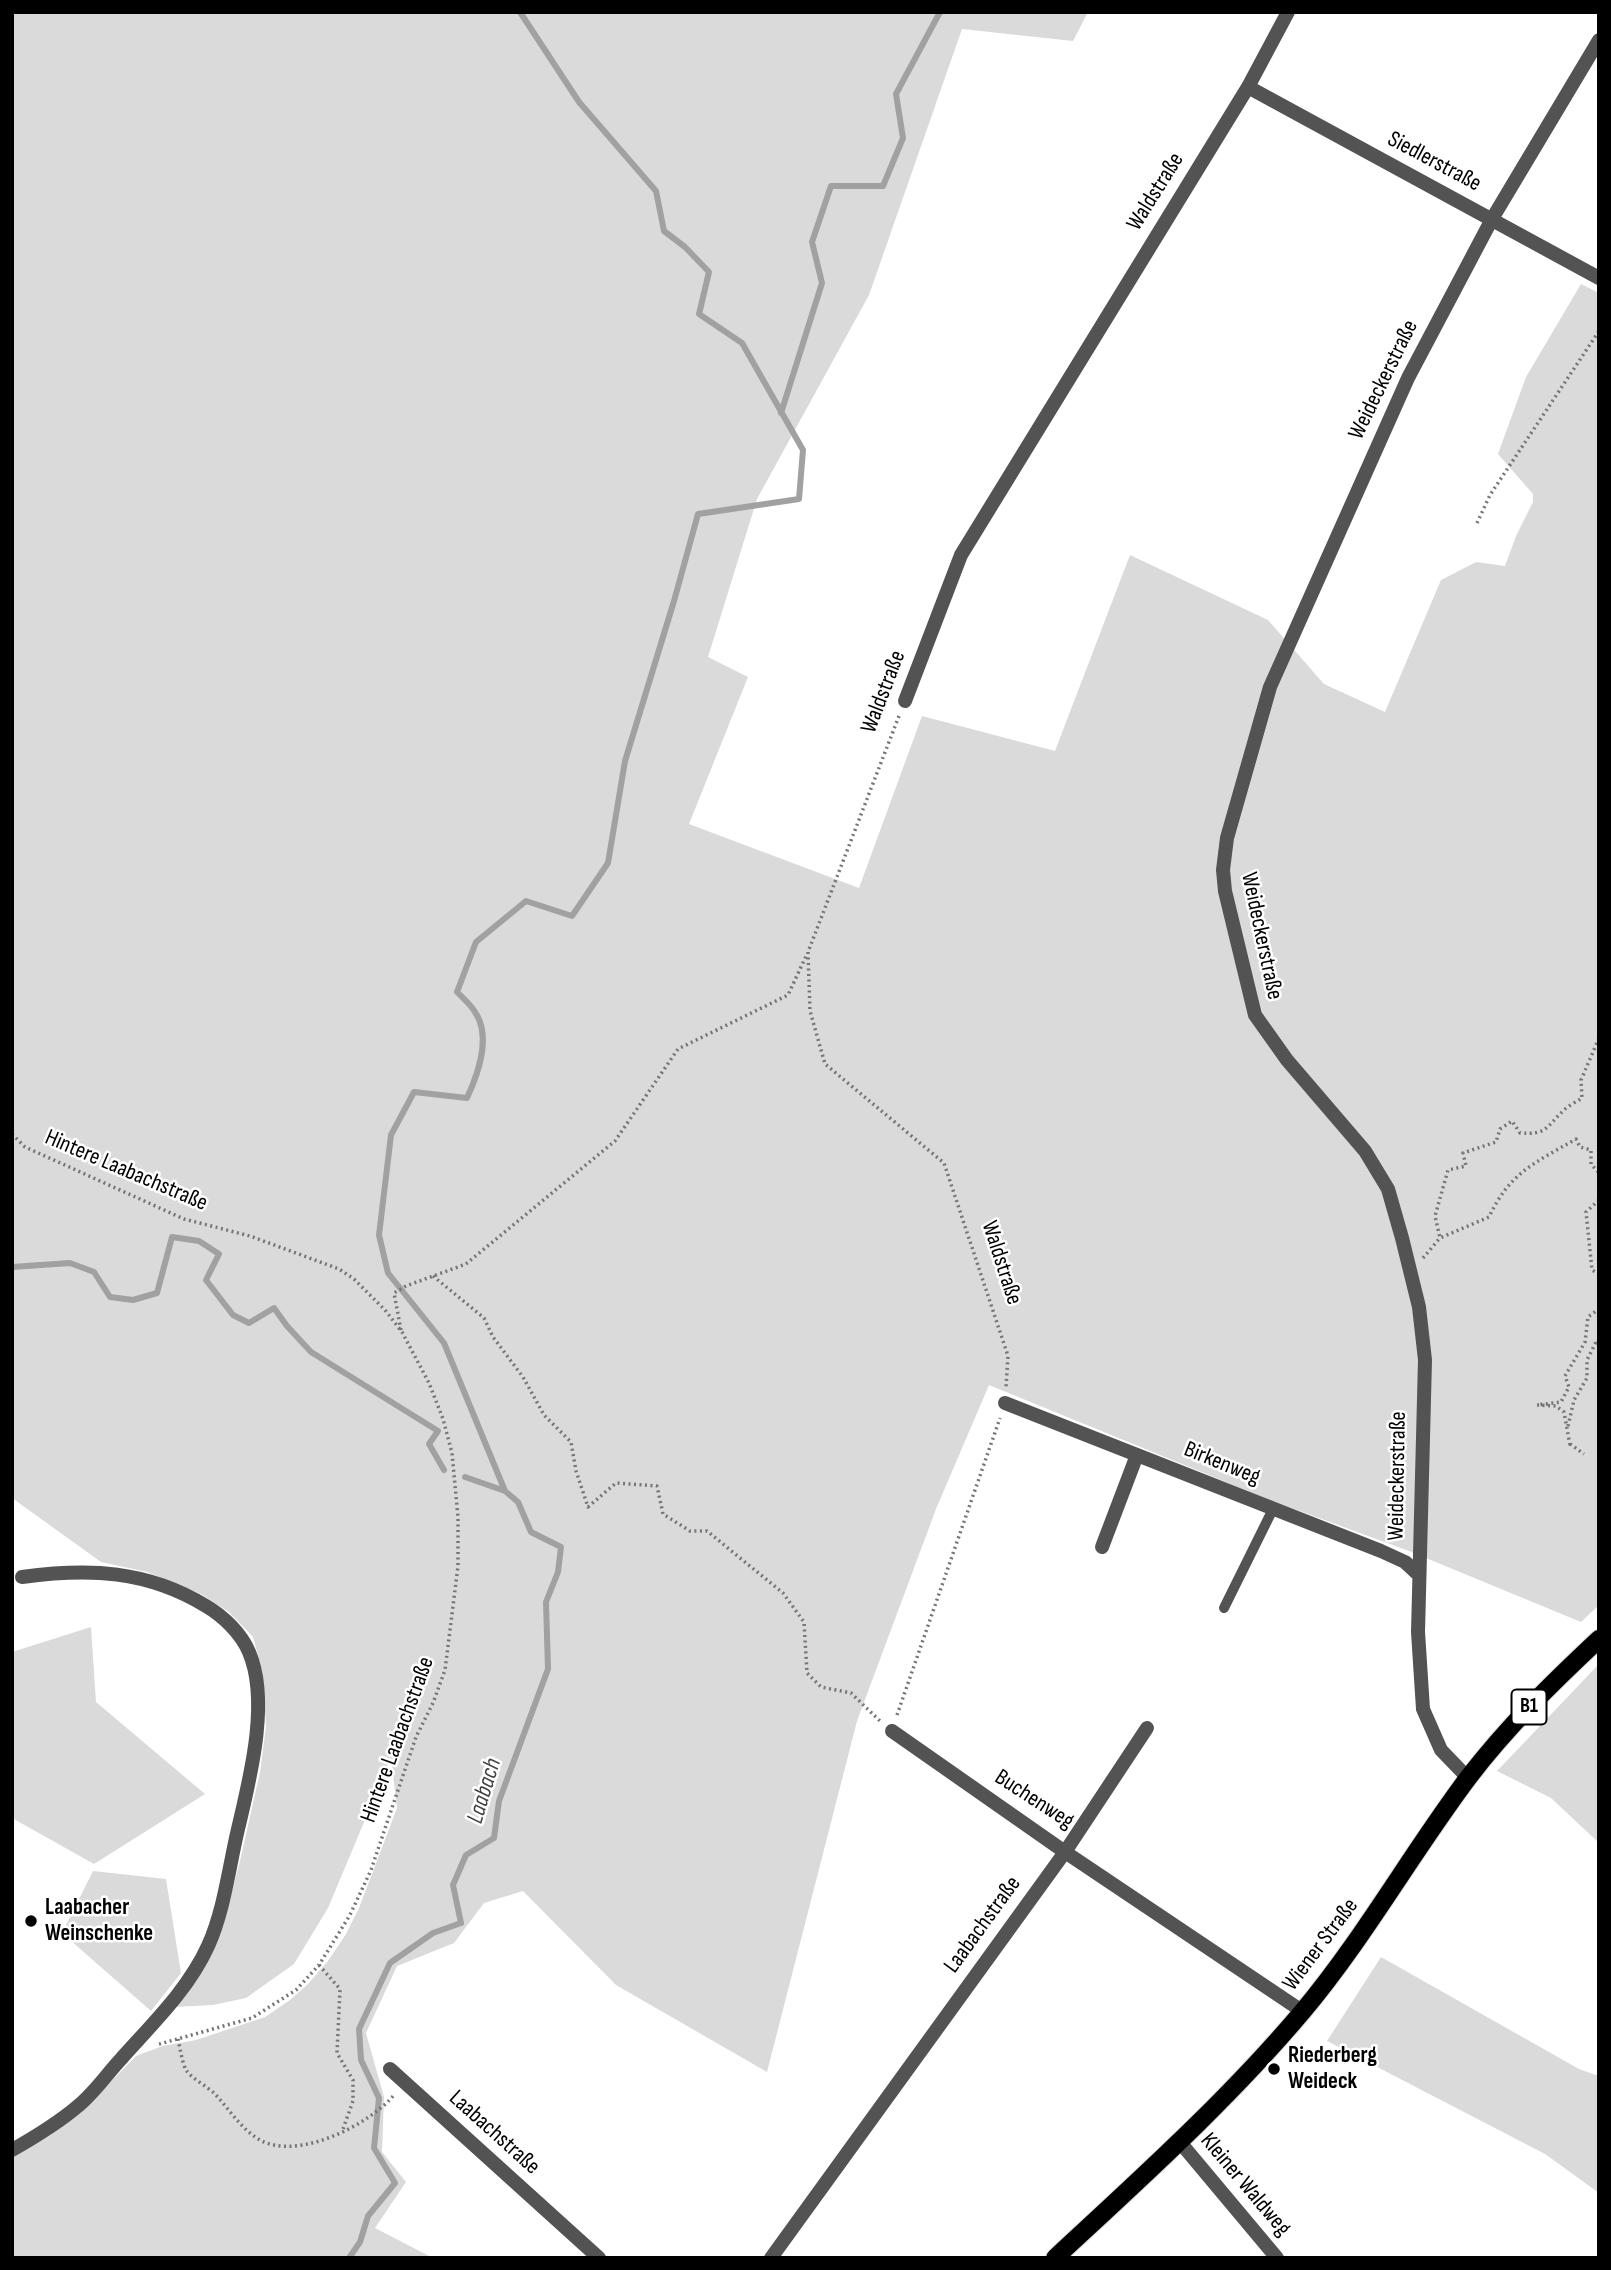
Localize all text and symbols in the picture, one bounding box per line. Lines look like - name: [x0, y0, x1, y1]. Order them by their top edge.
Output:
- street label: Siedlerstraße: [1382, 126, 1486, 198]
- street label: Waldstraße: [1121, 148, 1191, 236]
- street label: Weideckerstraße: [1343, 316, 1425, 444]
- street label: Waldstraße: [856, 647, 912, 737]
- street label: Weideckerstraße: [1234, 870, 1288, 1002]
- street label: Hintere Laabachstraße: [40, 1124, 212, 1218]
- street label: Waldstraße: [975, 1218, 1027, 1308]
- street label: Weideckerstraße: [1383, 1411, 1413, 1541]
- street label: Birkenweg: [1180, 1436, 1264, 1492]
- street label: Hintere Laabachstraße: [355, 1653, 441, 1827]
- road number: B1: [1512, 1690, 1546, 1724]
- water label: Laabach: [461, 1755, 509, 1827]
- street label: Buchenweg: [989, 1764, 1079, 1836]
- street label: Laabachstraße: [939, 1871, 1027, 1979]
- street label: Wiener Straße: [1277, 1893, 1365, 1997]
- place label: Laabacher Weinschenke: [45, 1894, 153, 1948]
- marker: Laabacher Weinschenke: [23, 1913, 39, 1929]
- place label: Riederberg Weideck: [1288, 2042, 1377, 2096]
- marker: Riederberg Weideck: [1266, 2061, 1282, 2077]
- street label: Laabachstraße: [443, 2085, 545, 2181]
- street label: Kleiner Waldweg: [1194, 2128, 1296, 2242]

